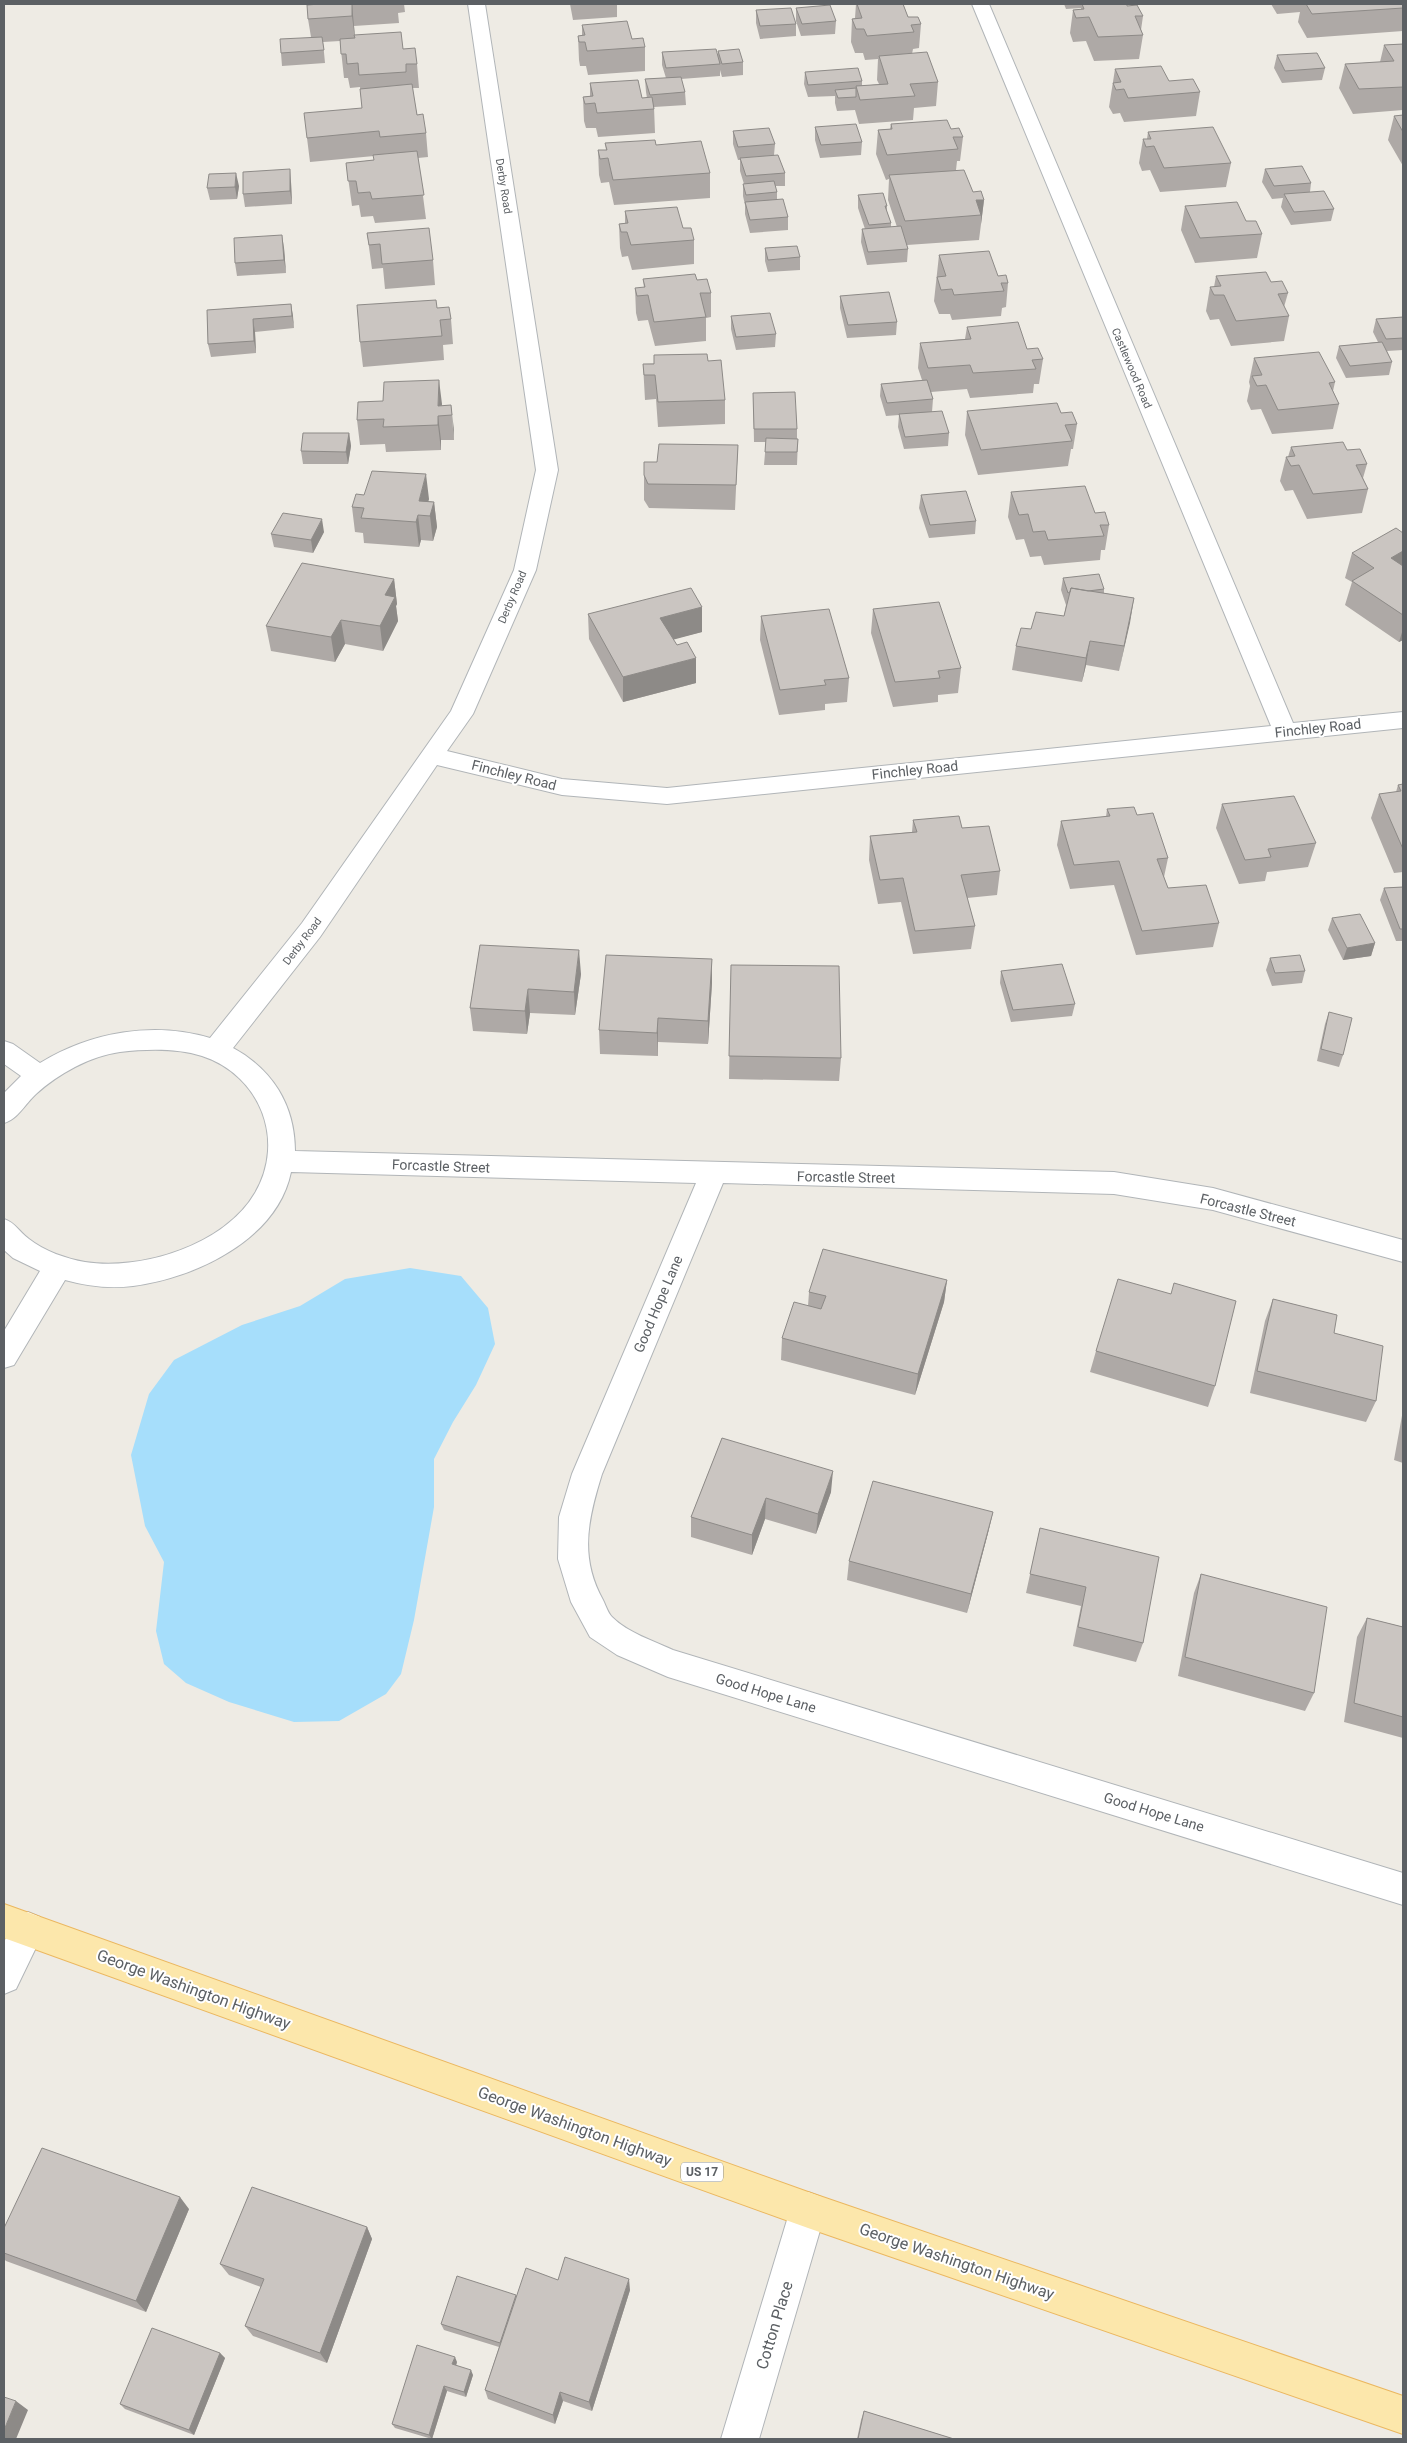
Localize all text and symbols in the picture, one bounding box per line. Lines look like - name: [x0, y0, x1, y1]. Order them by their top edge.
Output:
- street label: Derby Road: [493, 157, 514, 215]
- street label: Castlewood Road: [1109, 326, 1154, 410]
- street label: Derby Road: [496, 569, 529, 626]
- street label: Finchley Road: [1274, 716, 1362, 740]
- street label: Finchley Road: [470, 757, 558, 793]
- street label: Finchley Road: [871, 758, 959, 782]
- street label: Derby Road: [280, 915, 324, 968]
- street label: Forcastle Street: [392, 1156, 491, 1176]
- street label: Forcastle Street: [797, 1168, 896, 1186]
- street label: Forcastle Street: [1198, 1190, 1298, 1230]
- street label: Good Hope Lane: [630, 1253, 686, 1355]
- street label: Good Hope Lane: [714, 1670, 818, 1716]
- street label: Good Hope Lane: [1102, 1789, 1206, 1835]
- street label: George Washington Highway: [94, 1945, 294, 2034]
- street label: George Washington Highway: [475, 2082, 675, 2171]
- road number: US 17: [681, 2162, 723, 2182]
- street label: George Washington Highway: [857, 2219, 1057, 2304]
- street label: Cotton Place: [752, 2279, 797, 2372]

